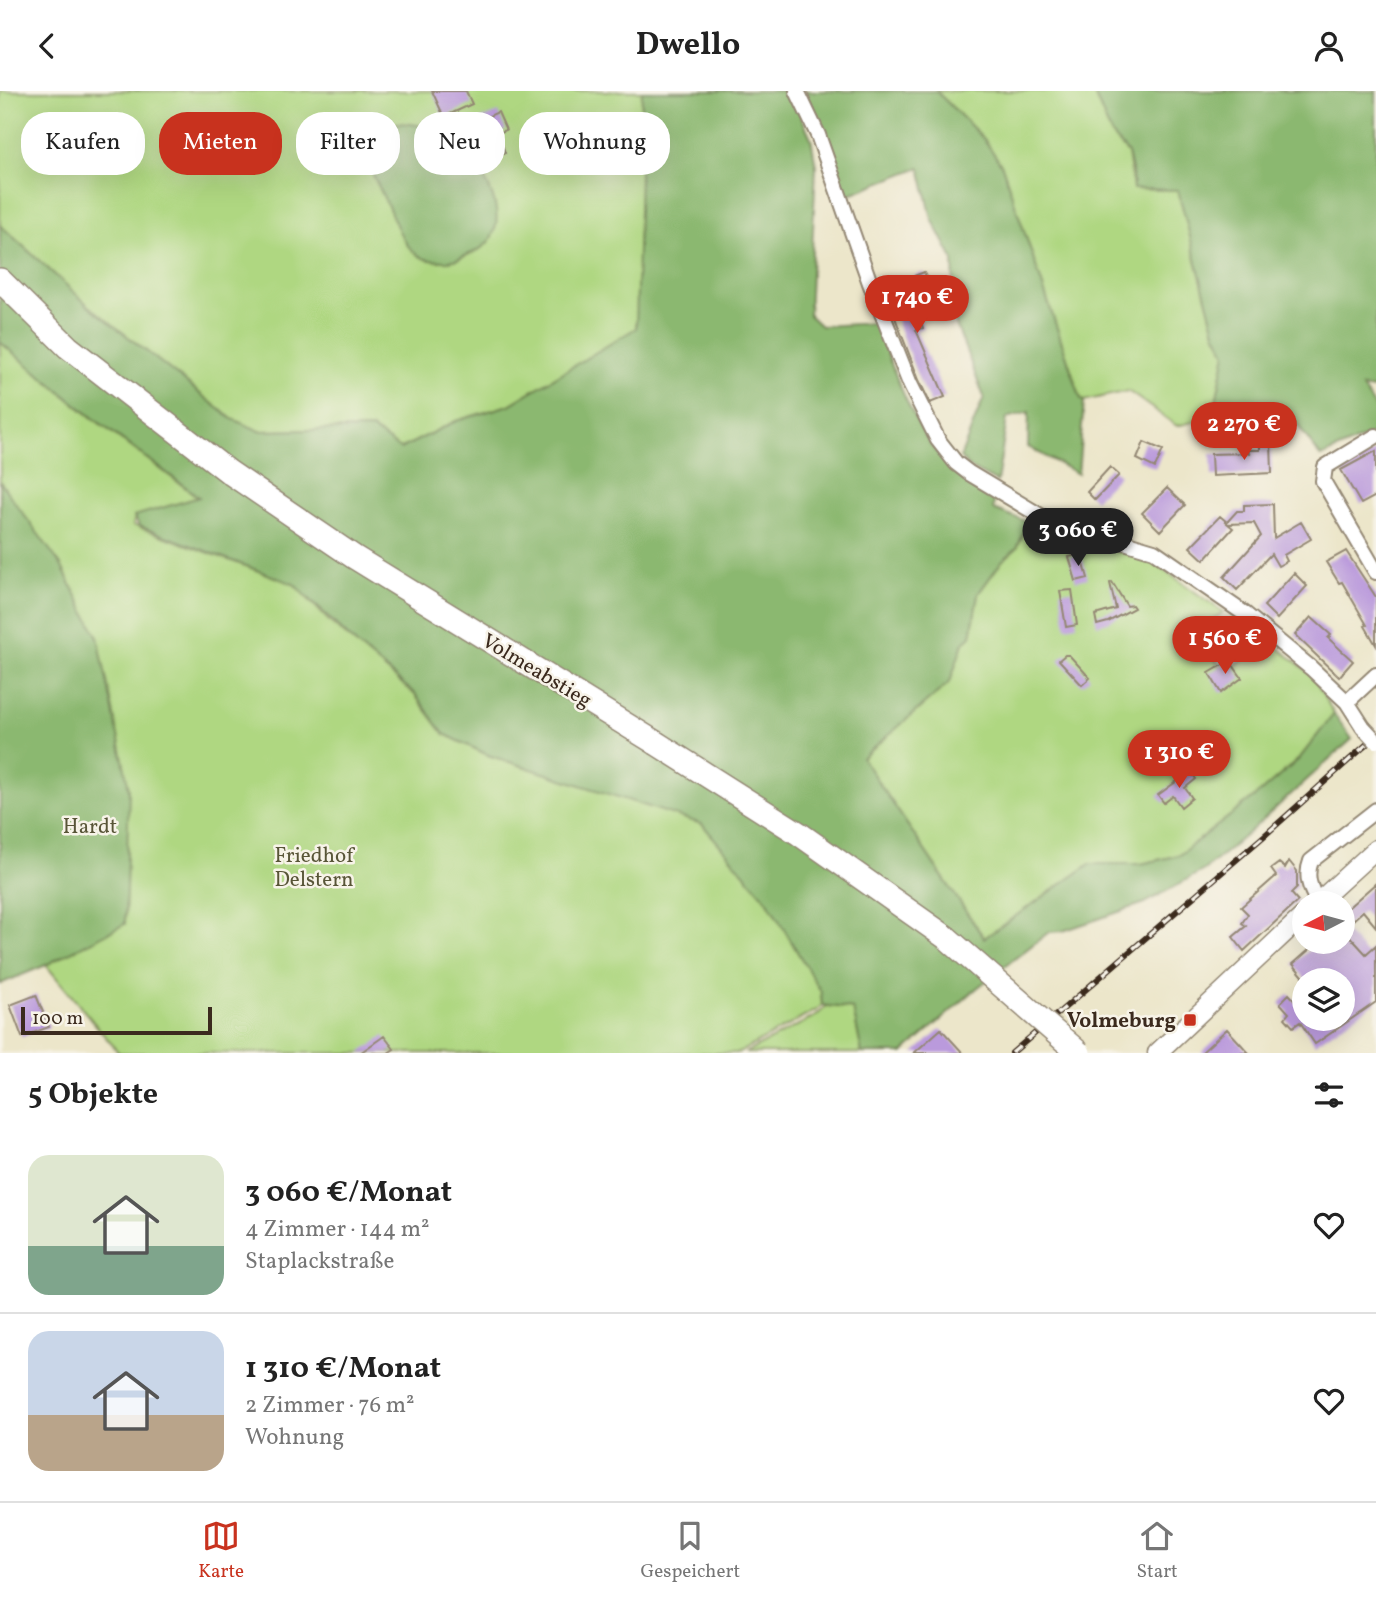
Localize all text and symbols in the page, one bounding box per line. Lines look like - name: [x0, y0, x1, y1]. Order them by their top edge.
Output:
- text: Dwello: [636, 24, 740, 68]
- icon: back: [28, 27, 66, 65]
- icon: person: [1310, 27, 1348, 65]
- chip: Kaufen: [21, 112, 145, 175]
- chip: Mieten: [159, 112, 282, 175]
- chip: Filter: [296, 112, 400, 175]
- chip: Neu: [414, 112, 505, 175]
- chip: Wohnung: [519, 112, 670, 175]
- pin: 1 740 €: [852, 275, 982, 335]
- text: 1 740 €: [881, 282, 953, 314]
- pin: 2 270 €: [1179, 403, 1309, 462]
- text: 2 270 €: [1207, 409, 1281, 441]
- pin: 3 060 €: [1013, 509, 1143, 568]
- text: 3 060 €: [1039, 515, 1118, 547]
- pin: 1 560 €: [1160, 617, 1290, 676]
- text: 1 560 €: [1188, 623, 1262, 655]
- street label: Volmeabstieg: [476, 627, 597, 716]
- pin: 1 310 €: [1114, 731, 1244, 790]
- text: 1 310 €: [1144, 737, 1214, 769]
- park label: Hardt: [63, 813, 117, 842]
- park label: Friedhof Delstern: [274, 842, 355, 895]
- north arrow: [1292, 891, 1354, 954]
- map controls: [1292, 891, 1355, 1031]
- button: layers: [1292, 968, 1355, 1031]
- scale bar: [21, 1004, 212, 1036]
- text: 100 m: [32, 1006, 83, 1032]
- place label: Volmeburg: [1067, 1007, 1176, 1036]
- marker: Volmeburg: [1182, 1012, 1198, 1028]
- text: 5 Objekte: [28, 1074, 158, 1116]
- icon: filters: [1310, 1076, 1348, 1114]
- text: 3 060 €/Monat: [245, 1172, 452, 1214]
- icon: home: [84, 1183, 168, 1267]
- icon: heart: [1310, 1206, 1348, 1244]
- text: 4 Zimmer · 144 m²: [245, 1214, 430, 1246]
- text: Staplackstraße: [245, 1246, 394, 1278]
- text: 1 310 €/Monat: [245, 1348, 441, 1390]
- icon: home: [84, 1359, 168, 1443]
- icon: heart: [1310, 1382, 1348, 1420]
- text: 2 Zimmer · 76 m²: [245, 1390, 415, 1422]
- text: Wohnung: [245, 1422, 344, 1454]
- tab: Karte: [198, 1517, 244, 1585]
- tab: Gespeichert: [640, 1517, 740, 1585]
- tab: Start: [1137, 1517, 1178, 1585]

